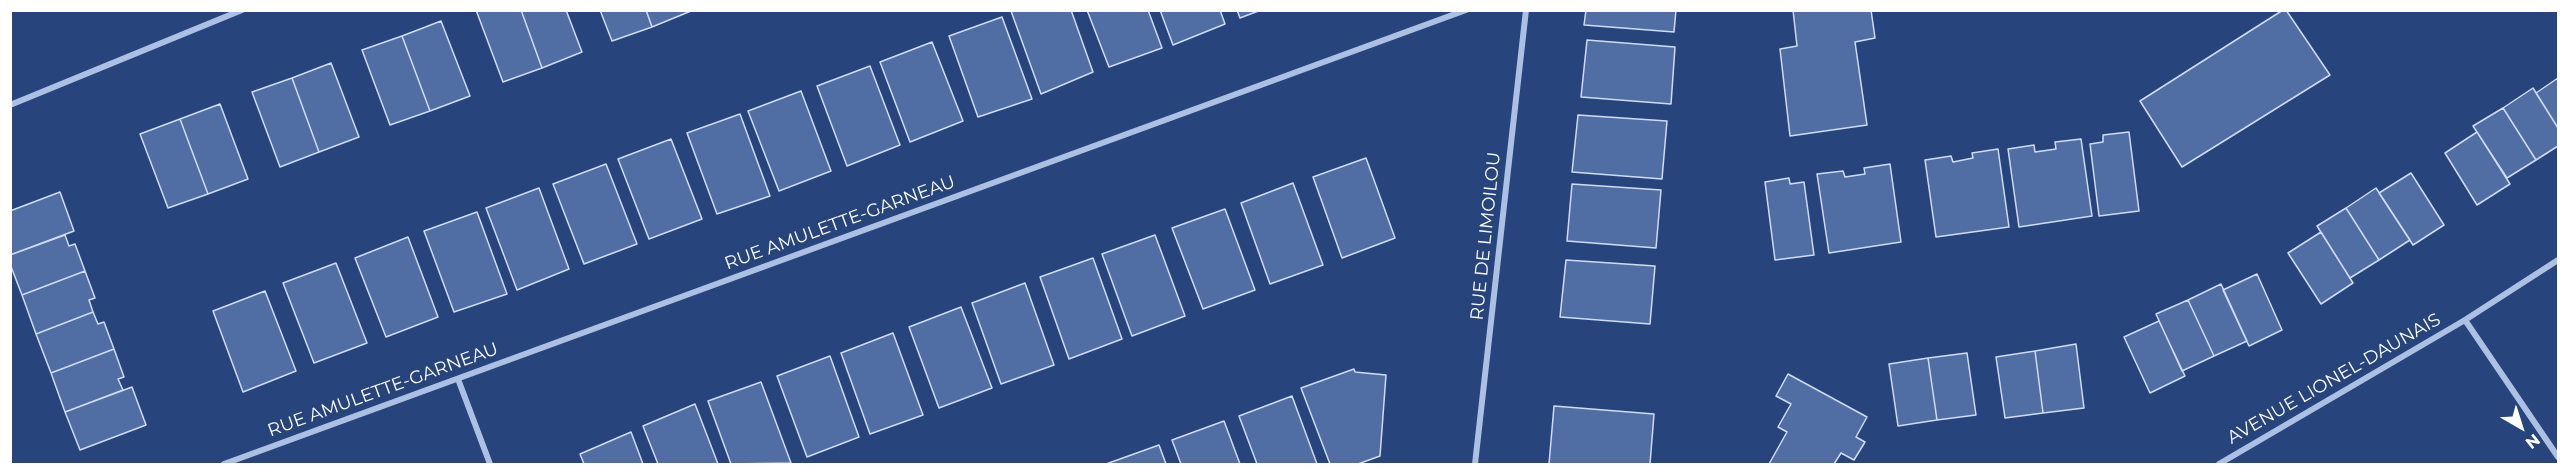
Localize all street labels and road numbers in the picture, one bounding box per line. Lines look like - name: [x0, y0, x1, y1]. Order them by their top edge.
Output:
- street label: RUE DE LIMOILOU: [1466, 151, 1506, 321]
- street label: RUE AMULETTE-GARNEAU: [722, 171, 958, 275]
- street label: AVENUE LIONEL-DAUNAIS: [2223, 309, 2445, 449]
- street label: RUE AMULETTE-GARNEAU: [265, 338, 501, 442]

